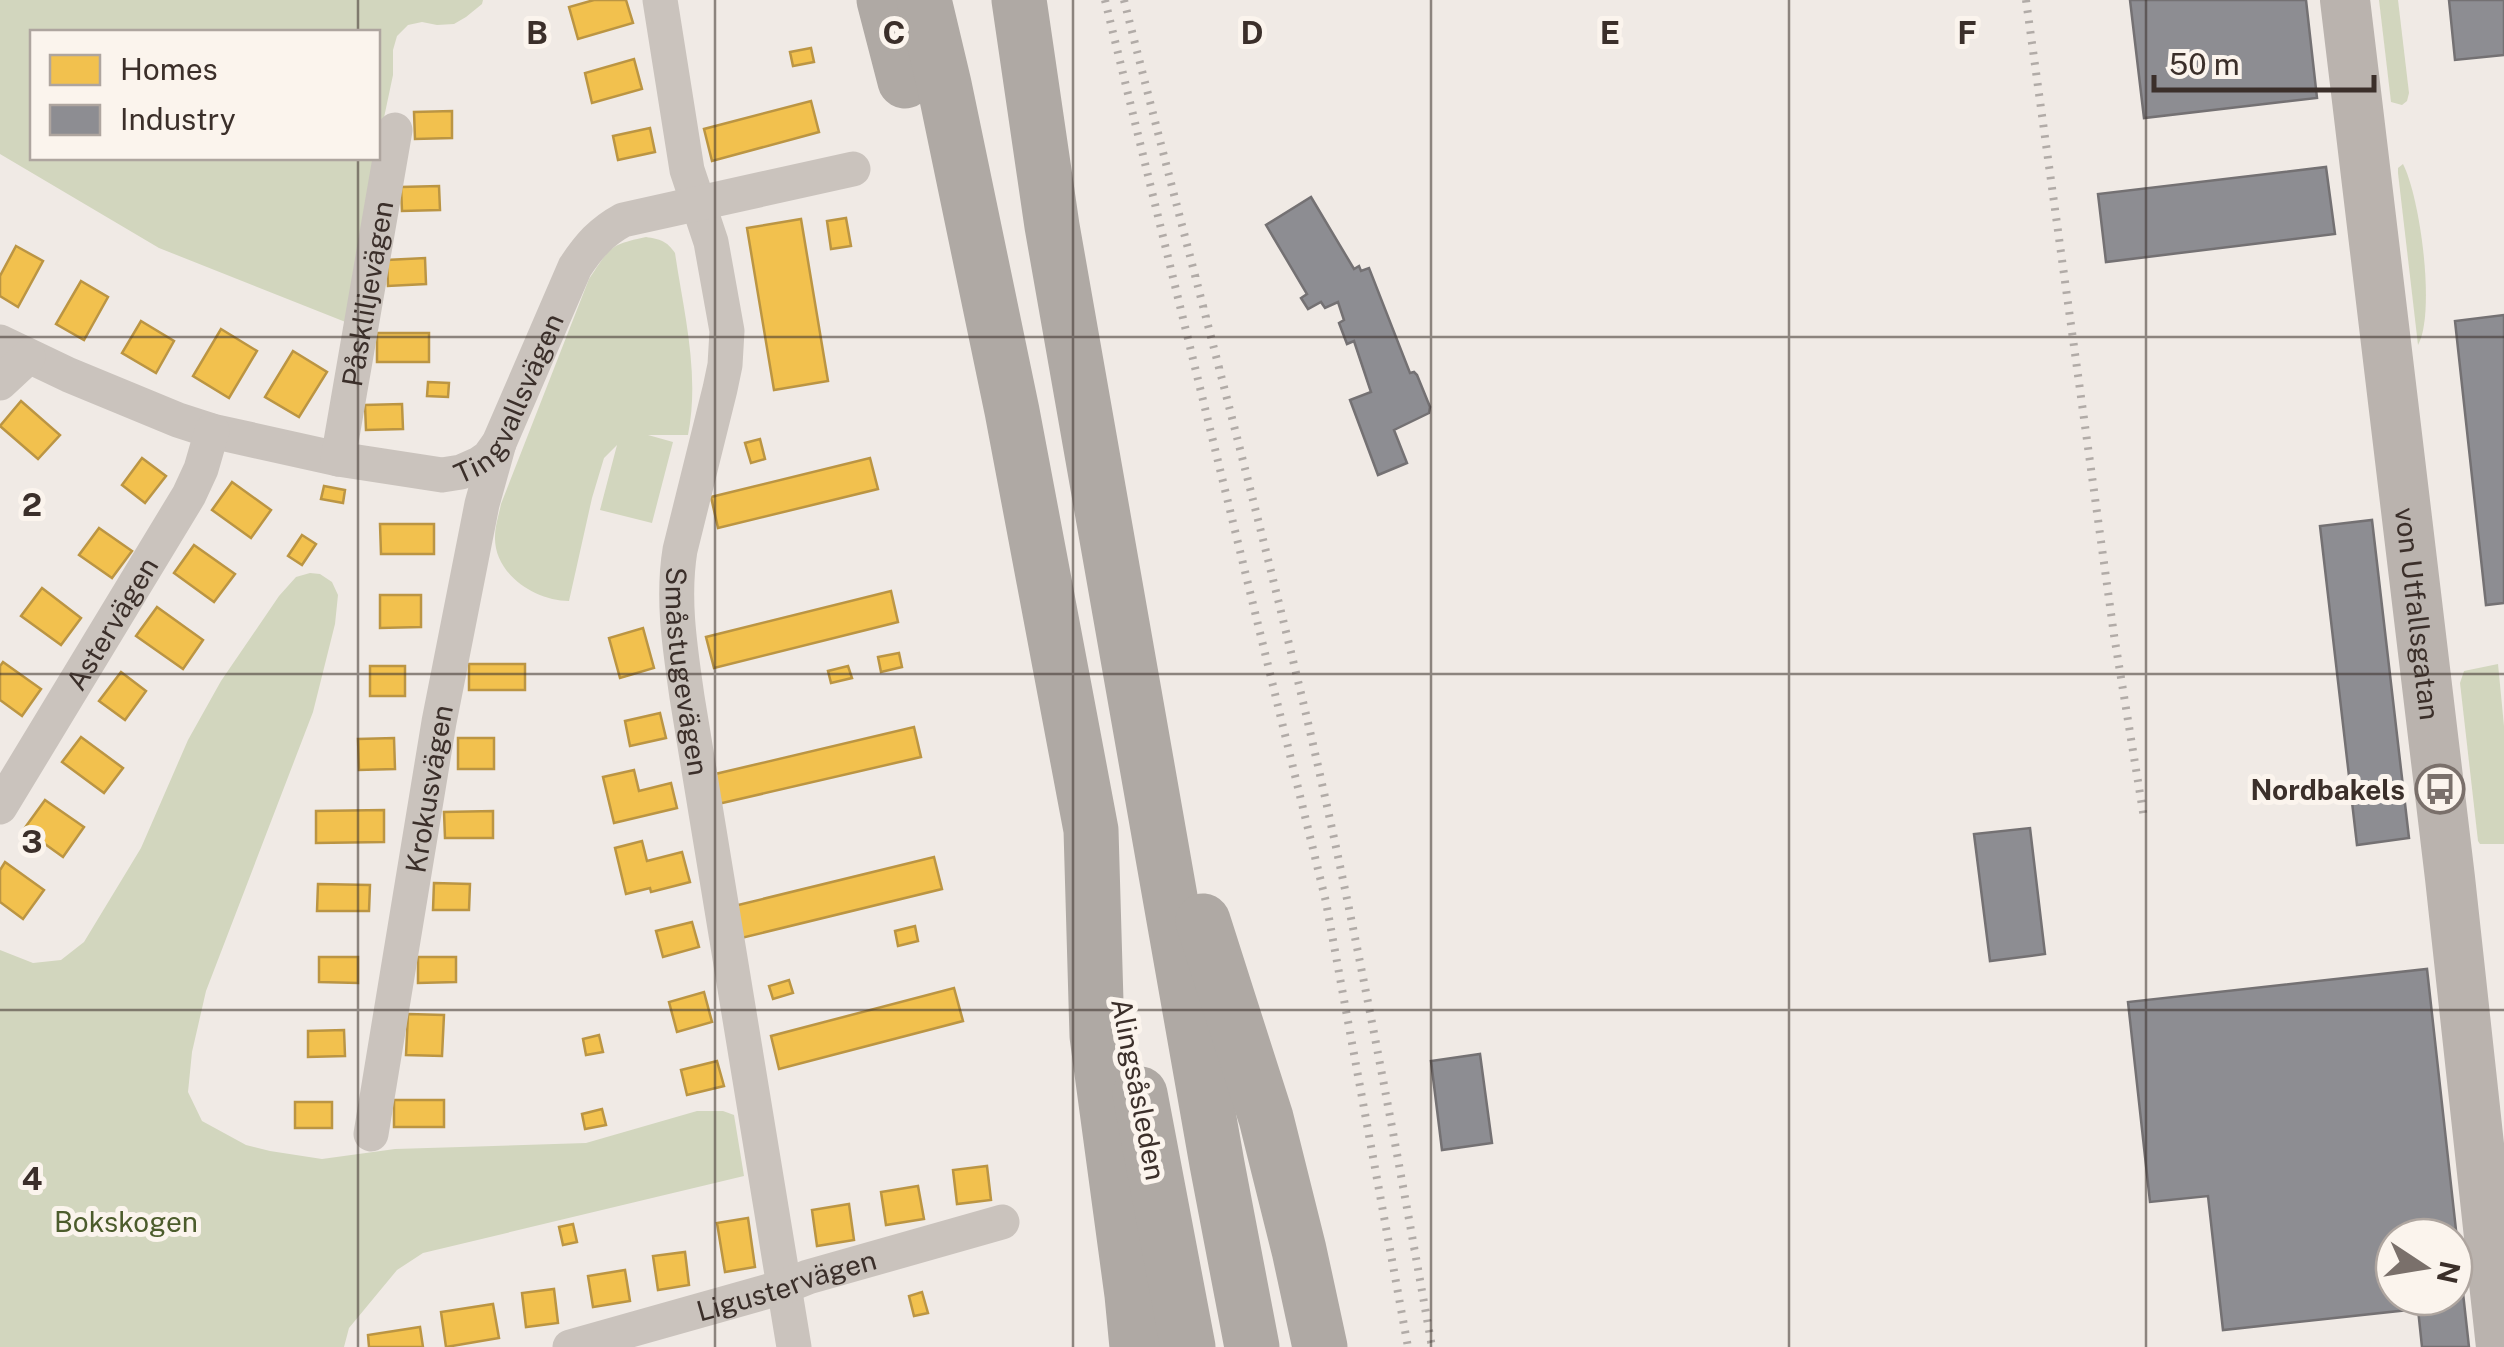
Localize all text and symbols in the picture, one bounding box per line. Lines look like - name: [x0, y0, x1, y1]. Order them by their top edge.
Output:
- text: B: [526, 14, 548, 51]
- text: C: [883, 14, 905, 51]
- text: D: [1240, 14, 1264, 51]
- text: E: [1600, 14, 1620, 51]
- text: F: [1957, 14, 1977, 51]
- legend: [30, 30, 380, 160]
- scale bar: [2154, 30, 2374, 92]
- text: 50 m: [2169, 46, 2240, 82]
- text: Homes: [120, 51, 218, 87]
- text: Industry: [120, 101, 236, 137]
- street label: Påskliljevägen: [334, 198, 399, 389]
- street label: Tingvallsvägen: [449, 308, 570, 490]
- text: 2: [22, 486, 42, 523]
- street label: von Utfallsgatan: [2389, 506, 2447, 722]
- street label: Astervägen: [59, 551, 164, 696]
- street label: Småstugevägen: [660, 566, 716, 778]
- street label: Krokusvägen: [398, 702, 459, 875]
- bus stop icon: Nordbakels: [2414, 763, 2466, 815]
- place label: Nordbakels: [2251, 773, 2405, 806]
- text: 3: [21, 823, 43, 860]
- street label: Alingsåsleden: [1105, 995, 1173, 1183]
- text: 4: [22, 1160, 43, 1197]
- park label: Bokskogen: [54, 1205, 198, 1238]
- north arrow: [2374, 1217, 2474, 1317]
- street label: Ligustervägen: [692, 1242, 880, 1327]
- text: N: [2431, 1258, 2467, 1286]

